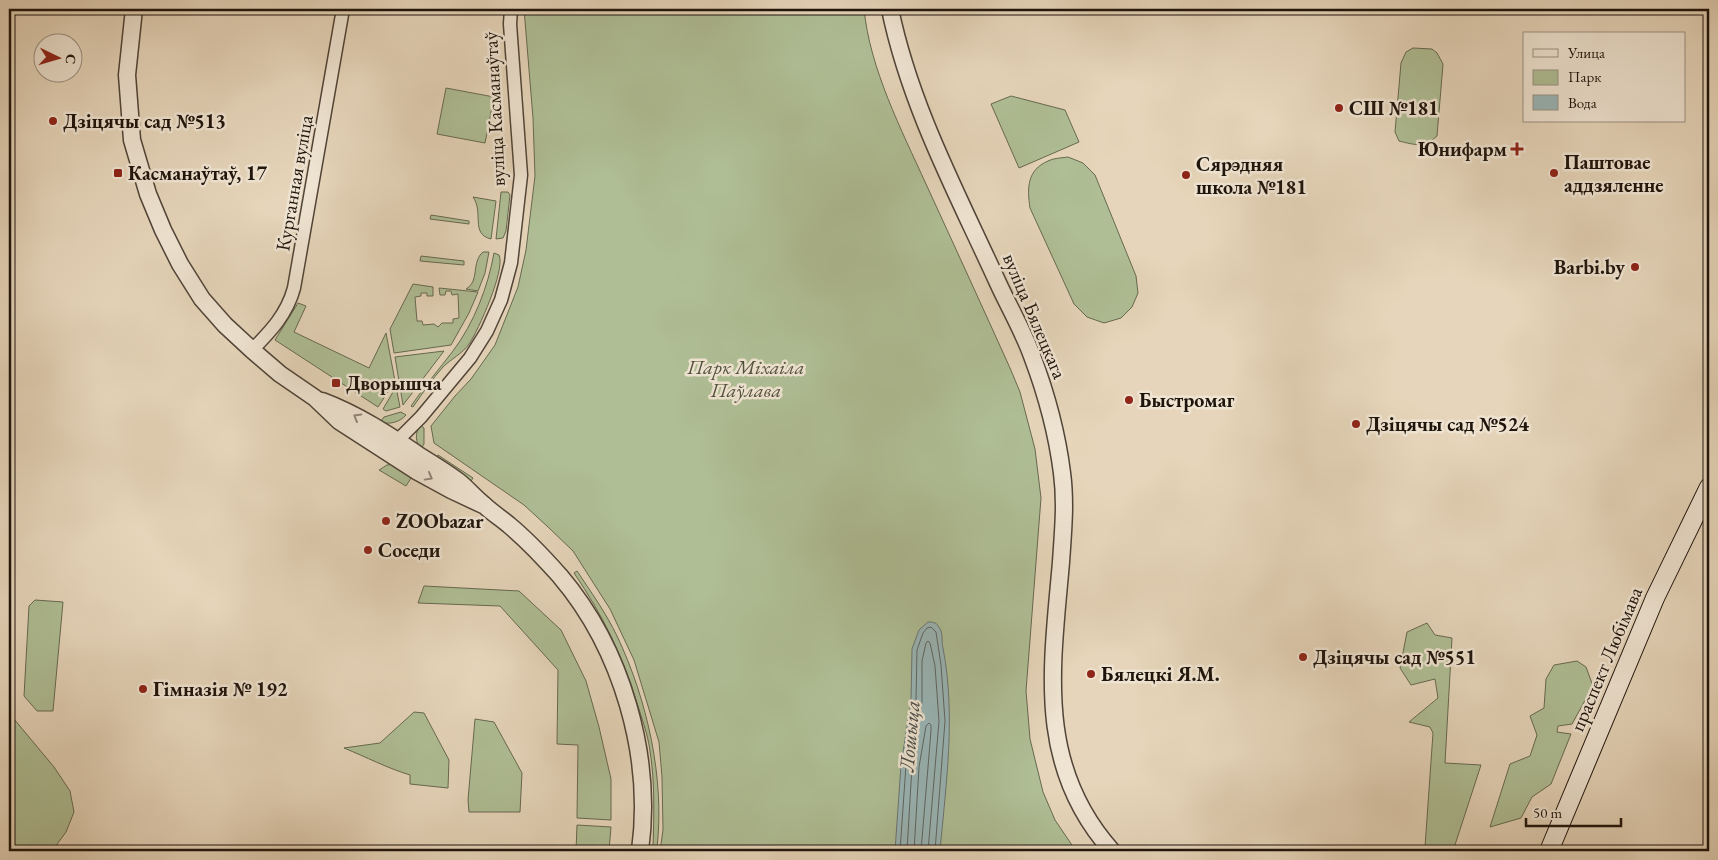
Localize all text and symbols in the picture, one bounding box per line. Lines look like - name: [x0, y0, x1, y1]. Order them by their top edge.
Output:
- street label: вуліца Касманаўтаў: [477, 31, 511, 187]
- north arrow: [32, 32, 82, 82]
- legend: [1523, 32, 1686, 122]
- text: Улица: [1567, 43, 1605, 62]
- text: С: [62, 53, 80, 65]
- text: Парк: [1568, 67, 1601, 86]
- text: Вода: [1568, 93, 1597, 112]
- place label: СШ №181: [1349, 95, 1439, 121]
- marker: СШ №181: [1333, 102, 1345, 114]
- place label: Дзіцячы сад №513: [63, 108, 226, 134]
- street label: Курганная вуліца: [269, 113, 319, 253]
- marker: Дзіцячы сад №513: [47, 115, 59, 127]
- place label: Юнифарм: [1418, 136, 1508, 162]
- marker: Юнифарм: [1511, 143, 1523, 155]
- place label: Паштовае аддзяленне: [1564, 149, 1664, 198]
- place label: Сярэдняя школа №181: [1196, 151, 1307, 200]
- place label: Касманаўтаў, 17: [128, 160, 267, 186]
- marker: Касманаўтаў, 17: [112, 167, 124, 179]
- marker: Паштовае аддзяленне: [1548, 167, 1560, 179]
- marker: Сярэдняя школа №181: [1180, 169, 1192, 181]
- street label: вуліца Бялецкага: [997, 249, 1073, 383]
- place label: Barbi.by: [1554, 254, 1625, 280]
- marker: Barbi.by: [1629, 261, 1641, 273]
- park label: Парк Міхаіла Паўлава: [686, 354, 805, 403]
- place label: Дворышча: [346, 370, 442, 396]
- marker: Дворышча: [330, 377, 342, 389]
- place label: Быстромаг: [1139, 387, 1235, 413]
- marker: Быстромаг: [1123, 394, 1135, 406]
- place label: Дзіцячы сад №524: [1366, 411, 1529, 437]
- one-way arrow: [354, 413, 363, 423]
- marker: Дзіцячы сад №524: [1350, 418, 1362, 430]
- one-way arrow: [423, 471, 432, 481]
- place label: ZOObazar: [396, 508, 484, 534]
- marker: ZOObazar: [380, 515, 392, 527]
- place label: Соседи: [378, 537, 441, 563]
- marker: Соседи: [362, 544, 374, 556]
- street label: праспект Любімава: [1564, 583, 1648, 735]
- place label: Дзіцячы сад №551: [1313, 644, 1476, 670]
- marker: Дзіцячы сад №551: [1297, 651, 1309, 663]
- place label: Бялецкі Я.М.: [1101, 661, 1220, 687]
- marker: Бялецкі Я.М.: [1085, 668, 1097, 680]
- place label: Гімназія № 192: [153, 676, 288, 702]
- marker: Гімназія № 192: [137, 683, 149, 695]
- water label: Лошыца: [892, 699, 926, 774]
- scale bar: [1526, 795, 1620, 827]
- text: 50 m: [1533, 803, 1562, 822]

